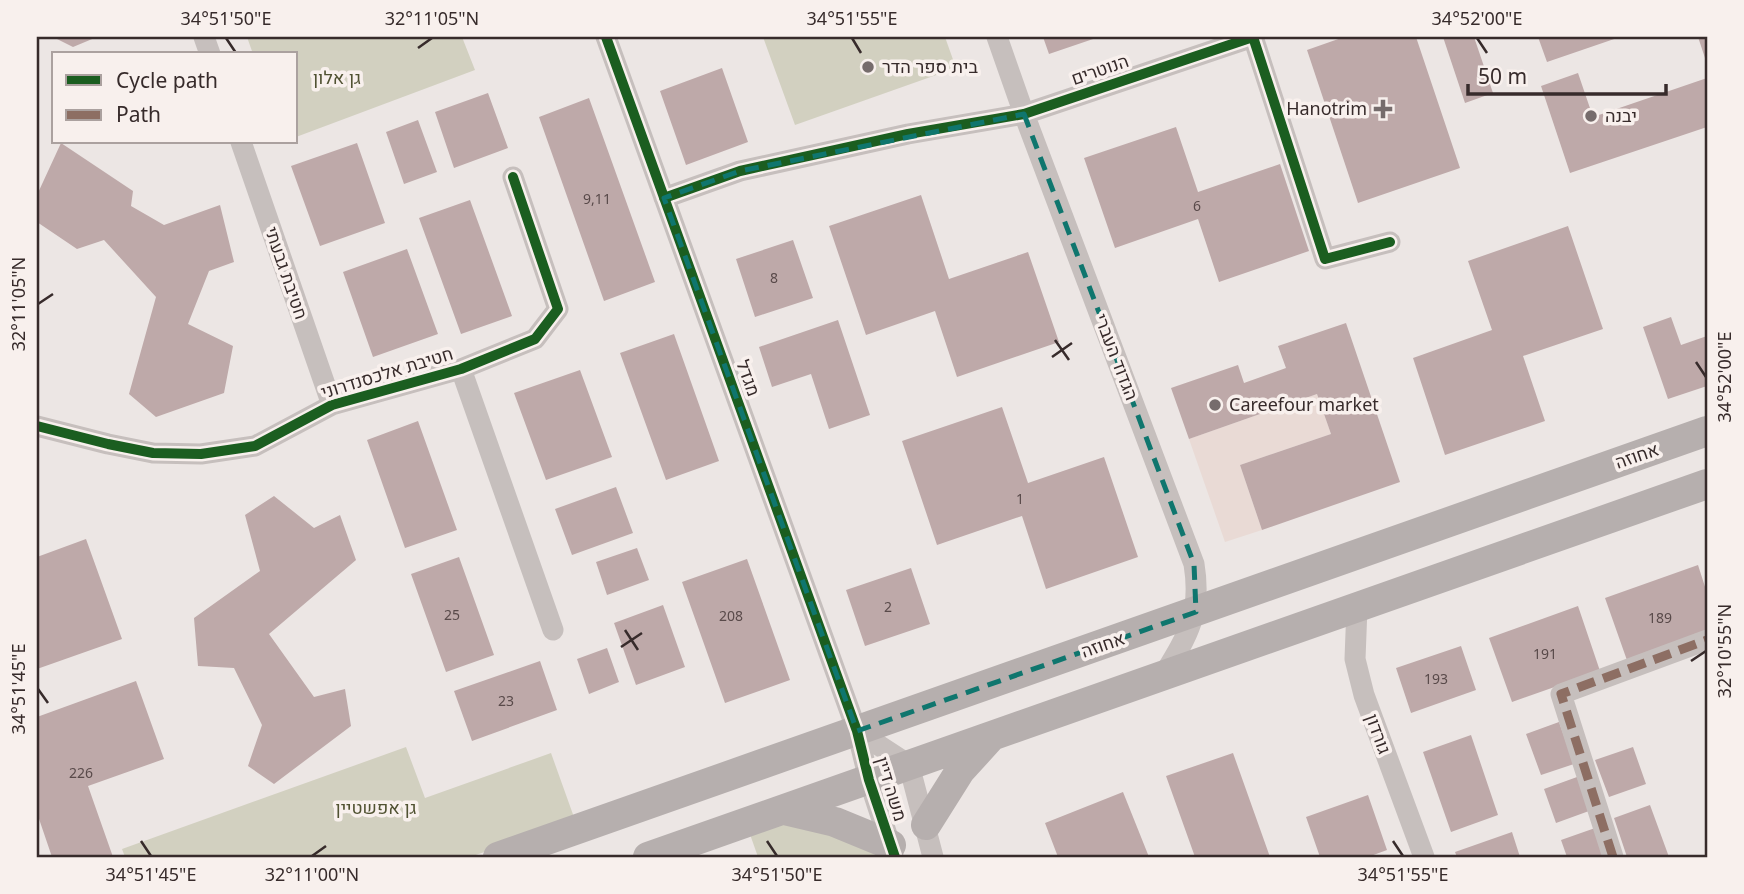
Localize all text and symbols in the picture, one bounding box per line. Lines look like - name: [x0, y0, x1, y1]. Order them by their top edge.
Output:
- text: 34°51'50"E: [181, 6, 271, 30]
- text: 32°11'05"N: [385, 6, 479, 30]
- text: 34°51'55"E: [807, 6, 897, 30]
- text: 34°52'00"E: [1432, 6, 1522, 30]
- street label: הנוטרים: [1068, 48, 1132, 90]
- legend: [52, 52, 298, 144]
- scale bar: [1468, 52, 1665, 96]
- place label: בית ספר הדר: [882, 54, 978, 78]
- marker: בית ספר הדר: [860, 59, 876, 75]
- text: 50 m: [1478, 62, 1527, 90]
- park label: גן אלון: [313, 65, 361, 89]
- text: Cycle path: [116, 66, 218, 94]
- place label: Hanotrim: [1286, 96, 1367, 120]
- marker: Hanotrim: [1373, 99, 1393, 119]
- text: Path: [116, 100, 161, 128]
- place label: יבנה: [1605, 103, 1637, 127]
- marker: יבנה: [1583, 108, 1599, 124]
- house number: 9,11: [583, 189, 611, 208]
- house number: 6: [1193, 196, 1201, 215]
- street label: חטיבת גבעתי: [260, 223, 314, 322]
- text: 32°11'05"N: [6, 257, 30, 351]
- house number: 8: [770, 268, 778, 287]
- street label: הגדוד העברי: [1089, 310, 1144, 403]
- text: 34°52'00"E: [1712, 332, 1736, 422]
- street label: חטיבת אלכסנדרוני: [318, 341, 456, 404]
- street label: מגדל: [731, 356, 767, 399]
- place label: Careefour market: [1229, 392, 1379, 416]
- marker: Careefour market: [1207, 397, 1223, 413]
- street label: אחוזה: [1612, 436, 1662, 474]
- house number: 1: [1016, 489, 1024, 508]
- house number: 2: [884, 597, 892, 616]
- text: 32°10'55"N: [1712, 604, 1736, 698]
- house number: 25: [444, 605, 460, 624]
- house number: 208: [719, 606, 743, 625]
- house number: 189: [1648, 608, 1672, 627]
- street label: אחוזה: [1078, 625, 1128, 663]
- text: 34°51'45"E: [6, 644, 30, 734]
- house number: 191: [1533, 644, 1557, 663]
- house number: 193: [1424, 669, 1448, 688]
- house number: 23: [498, 691, 514, 710]
- street label: גורדון: [1361, 710, 1397, 757]
- street label: משה דיין: [871, 753, 913, 824]
- house number: 226: [69, 763, 93, 782]
- park label: גן אפשטיין: [335, 795, 417, 819]
- text: 34°51'45"E: [106, 862, 196, 886]
- text: 32°11'00"N: [265, 862, 359, 886]
- text: 34°51'50"E: [732, 862, 822, 886]
- text: 34°51'55"E: [1358, 862, 1448, 886]

